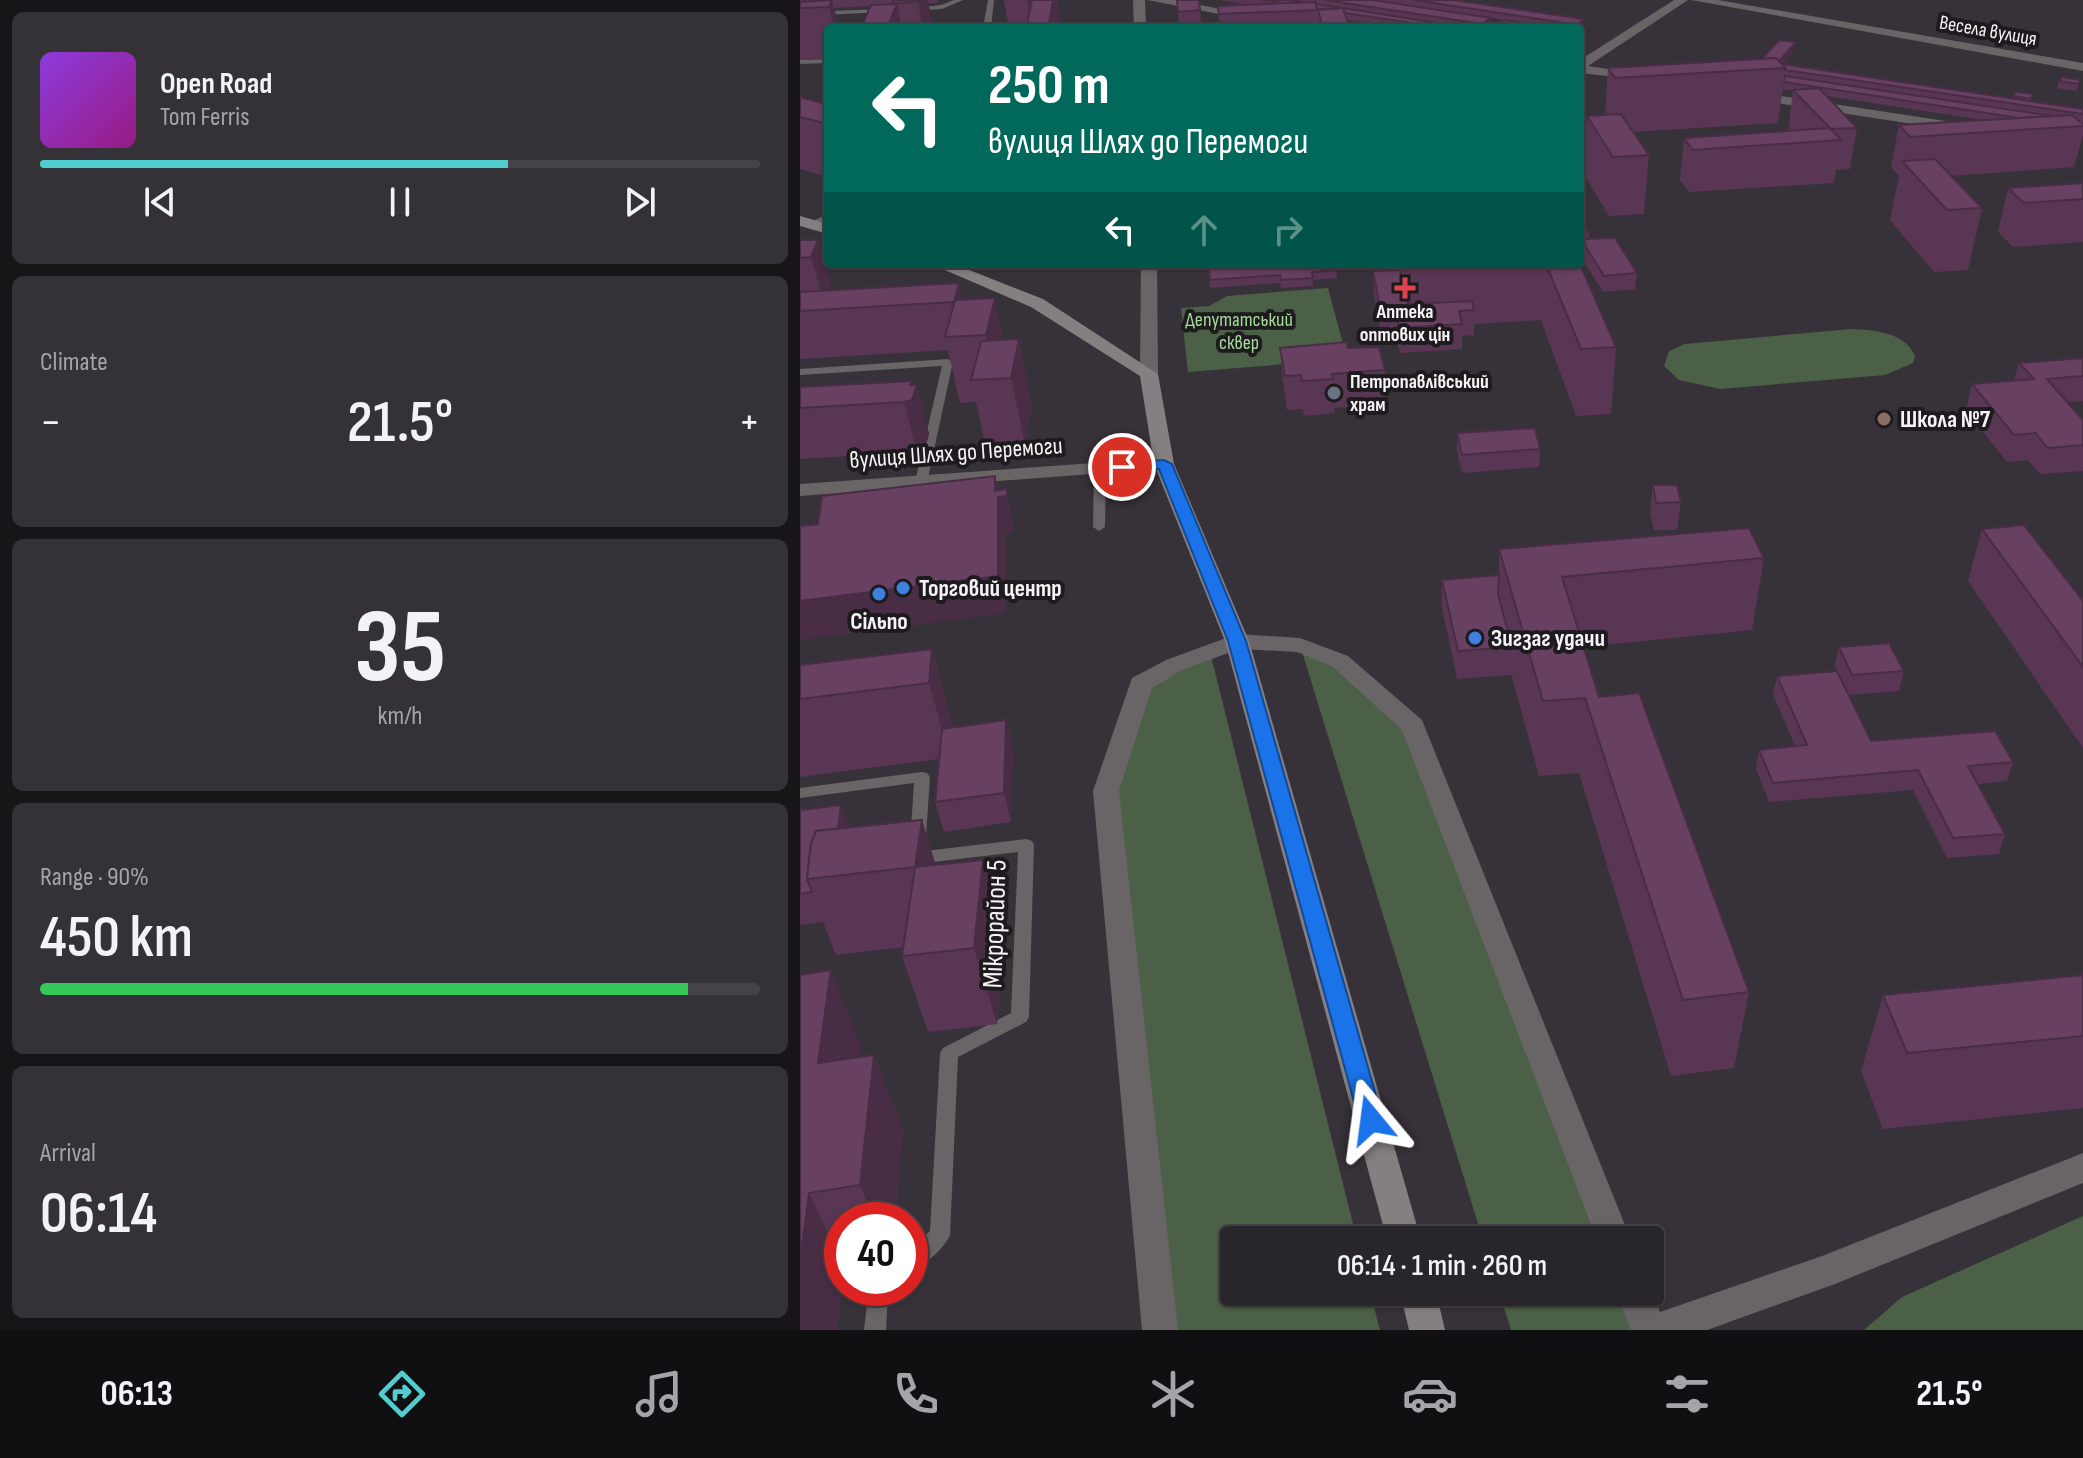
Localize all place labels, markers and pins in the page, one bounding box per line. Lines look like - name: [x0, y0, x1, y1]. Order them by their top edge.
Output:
- marker: Аптека оптових цін: [1396, 279, 1414, 297]
- place label: Аптека оптових цін: [1360, 300, 1450, 347]
- place label: Петропавлівський храм: [1350, 370, 1489, 417]
- marker: Петропавлівський храм: [1325, 384, 1343, 402]
- place label: Школа №7: [1900, 405, 1991, 434]
- marker: Школа №7: [1875, 410, 1893, 428]
- pin: [1088, 433, 1156, 501]
- place label: Торговий центр: [919, 574, 1062, 603]
- marker: Торговий центр: [894, 579, 912, 597]
- marker: Сільпо: [870, 585, 888, 603]
- place label: Сільпо: [850, 607, 908, 636]
- place label: Зигзаг удачи: [1491, 624, 1605, 653]
- marker: Зигзаг удачи: [1466, 629, 1484, 647]

